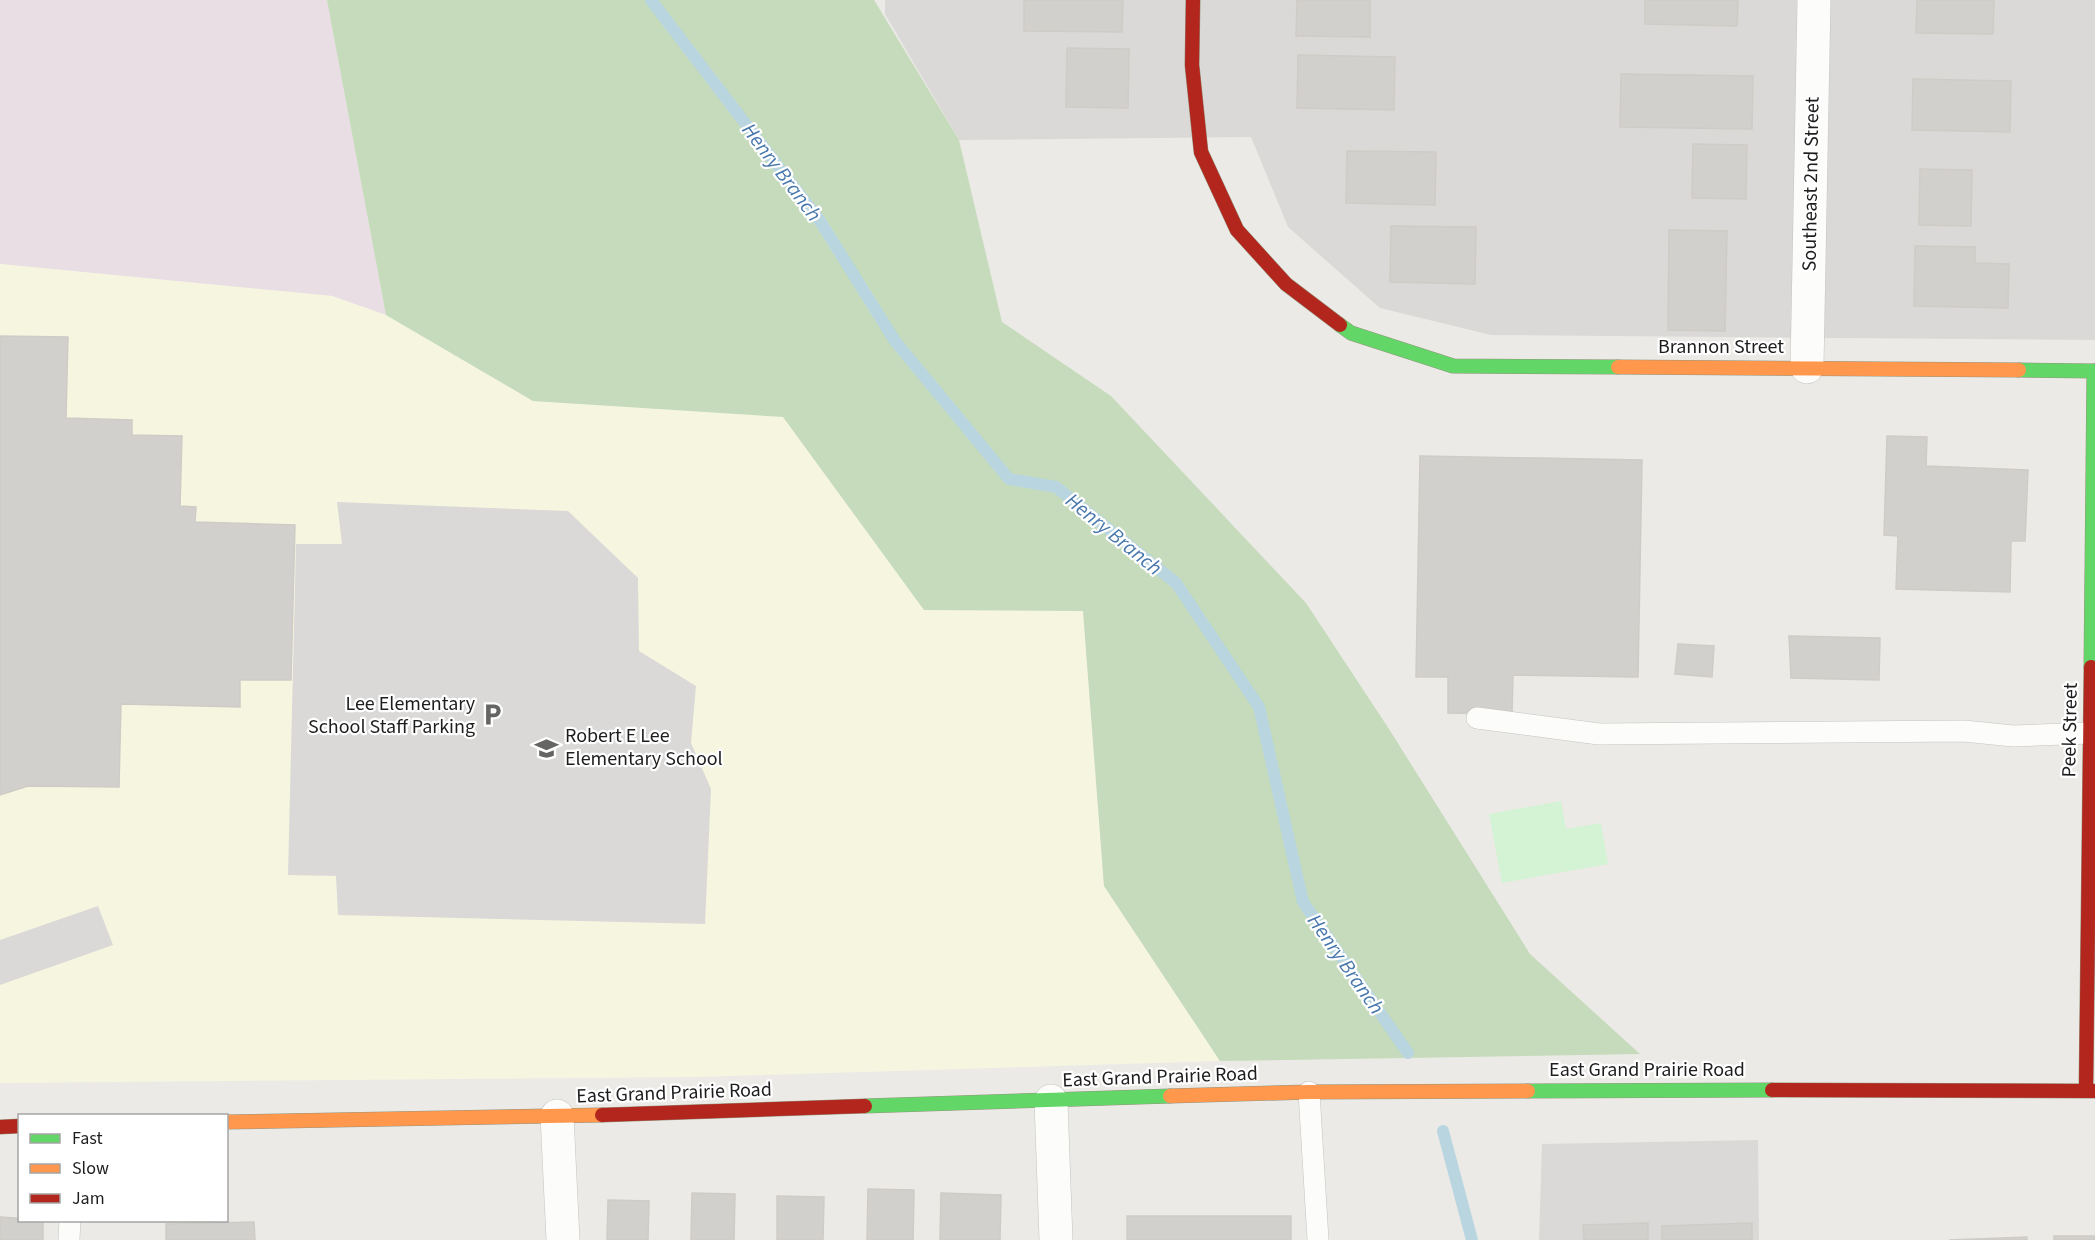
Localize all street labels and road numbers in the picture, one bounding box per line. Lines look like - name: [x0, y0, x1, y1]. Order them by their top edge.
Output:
- street label: Southeast 2nd Street: [1795, 96, 1827, 272]
- street label: Brannon Street: [1658, 333, 1784, 361]
- street label: Peek Street: [2055, 682, 2085, 778]
- street label: East Grand Prairie Road: [1549, 1056, 1745, 1084]
- street label: East Grand Prairie Road: [1062, 1060, 1258, 1094]
- street label: East Grand Prairie Road: [576, 1076, 772, 1110]

